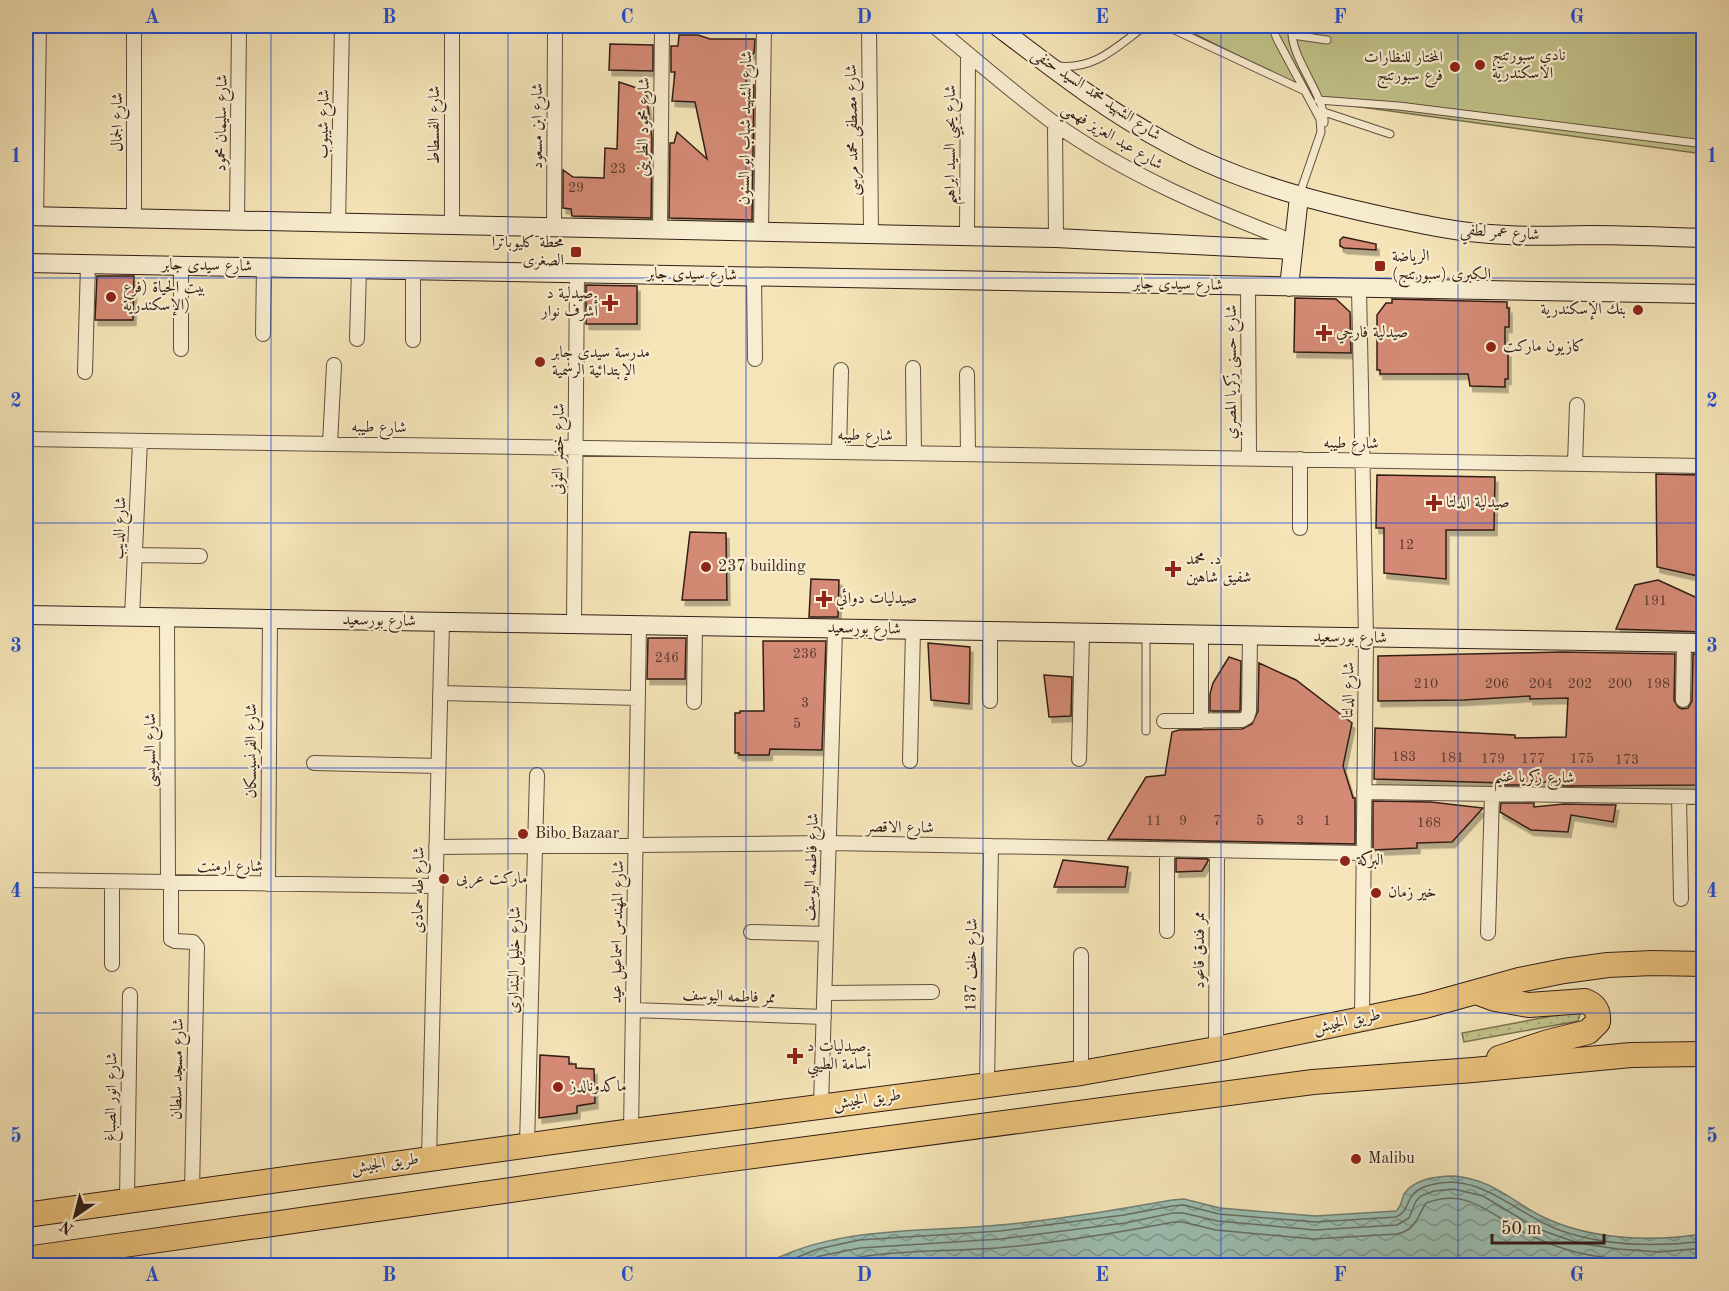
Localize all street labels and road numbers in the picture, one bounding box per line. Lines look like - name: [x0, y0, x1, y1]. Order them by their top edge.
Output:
- street label: شارع الشهيد محمد السيد حنفى: [1026, 46, 1163, 147]
- street label: شارع الشهيد شهاب ابو السنون: [737, 51, 759, 205]
- street label: شارع مصطفى محمد مرسى: [844, 64, 866, 196]
- street label: شارع سليمان محمود: [213, 74, 235, 172]
- street label: شارع محمود الطرينى: [635, 77, 657, 177]
- street label: شارع ابن مسعود: [530, 83, 550, 169]
- street label: شارع يحيي السيد ابراهيم: [943, 85, 966, 205]
- street label: شارع الفسطاط: [427, 86, 447, 164]
- street label: شارع شيبوب: [315, 89, 337, 159]
- street label: شارع الجمال: [110, 92, 130, 152]
- street label: شارع عبد العزيز فهمي: [1056, 101, 1165, 179]
- street label: شارع عمر لطفي: [1459, 222, 1540, 250]
- street label: شارع سيدى جابر: [160, 257, 252, 279]
- street label: شارع سيدى جابر: [645, 266, 737, 288]
- street label: شارع سيدى جابر: [1131, 276, 1223, 298]
- street label: شارع حسنى زكريا المصري: [1222, 305, 1244, 439]
- street label: شارع خضر التونى: [550, 403, 572, 495]
- street label: شارع طيبه: [351, 420, 407, 440]
- street label: شارع طيبه: [837, 428, 893, 448]
- street label: شارع طيبه: [1323, 436, 1379, 456]
- street label: شارع الديب: [110, 496, 134, 560]
- street label: شارع بورسعيد: [342, 612, 416, 634]
- street label: شارع بورسعيد: [827, 620, 901, 642]
- street label: شارع بورسعيد: [1313, 629, 1387, 651]
- street label: شارع الدلتا: [1341, 662, 1361, 718]
- street label: شارع الفرنسيسكان: [242, 703, 264, 799]
- street label: شارع السويسى: [143, 713, 163, 787]
- street label: شارع زكريا غنيم: [1493, 767, 1575, 794]
- street label: شارع فاطمه اليوسف: [802, 812, 826, 922]
- street label: شارع الاقصر: [864, 819, 934, 841]
- street label: شارع طه حمادى: [410, 847, 432, 934]
- street label: شارع ارمنت: [197, 859, 263, 879]
- street label: شارع المهندس اسماعيل عيد: [609, 860, 631, 1004]
- street label: شارع خليل البندارى: [506, 906, 528, 1014]
- street label: ممر فندق قاعود: [1192, 911, 1209, 989]
- street label: شارع خلف 137: [963, 918, 985, 1012]
- street label: ممر فاطمه اليوسف: [682, 987, 776, 1008]
- street label: طريق الجيش: [1312, 1007, 1382, 1038]
- street label: شارع مسجد سلطان: [169, 1018, 191, 1120]
- street label: شارع انور الصباغ: [103, 1052, 125, 1142]
- street label: طريق الجيش: [832, 1087, 902, 1114]
- street label: طريق الجيش: [350, 1151, 420, 1178]

